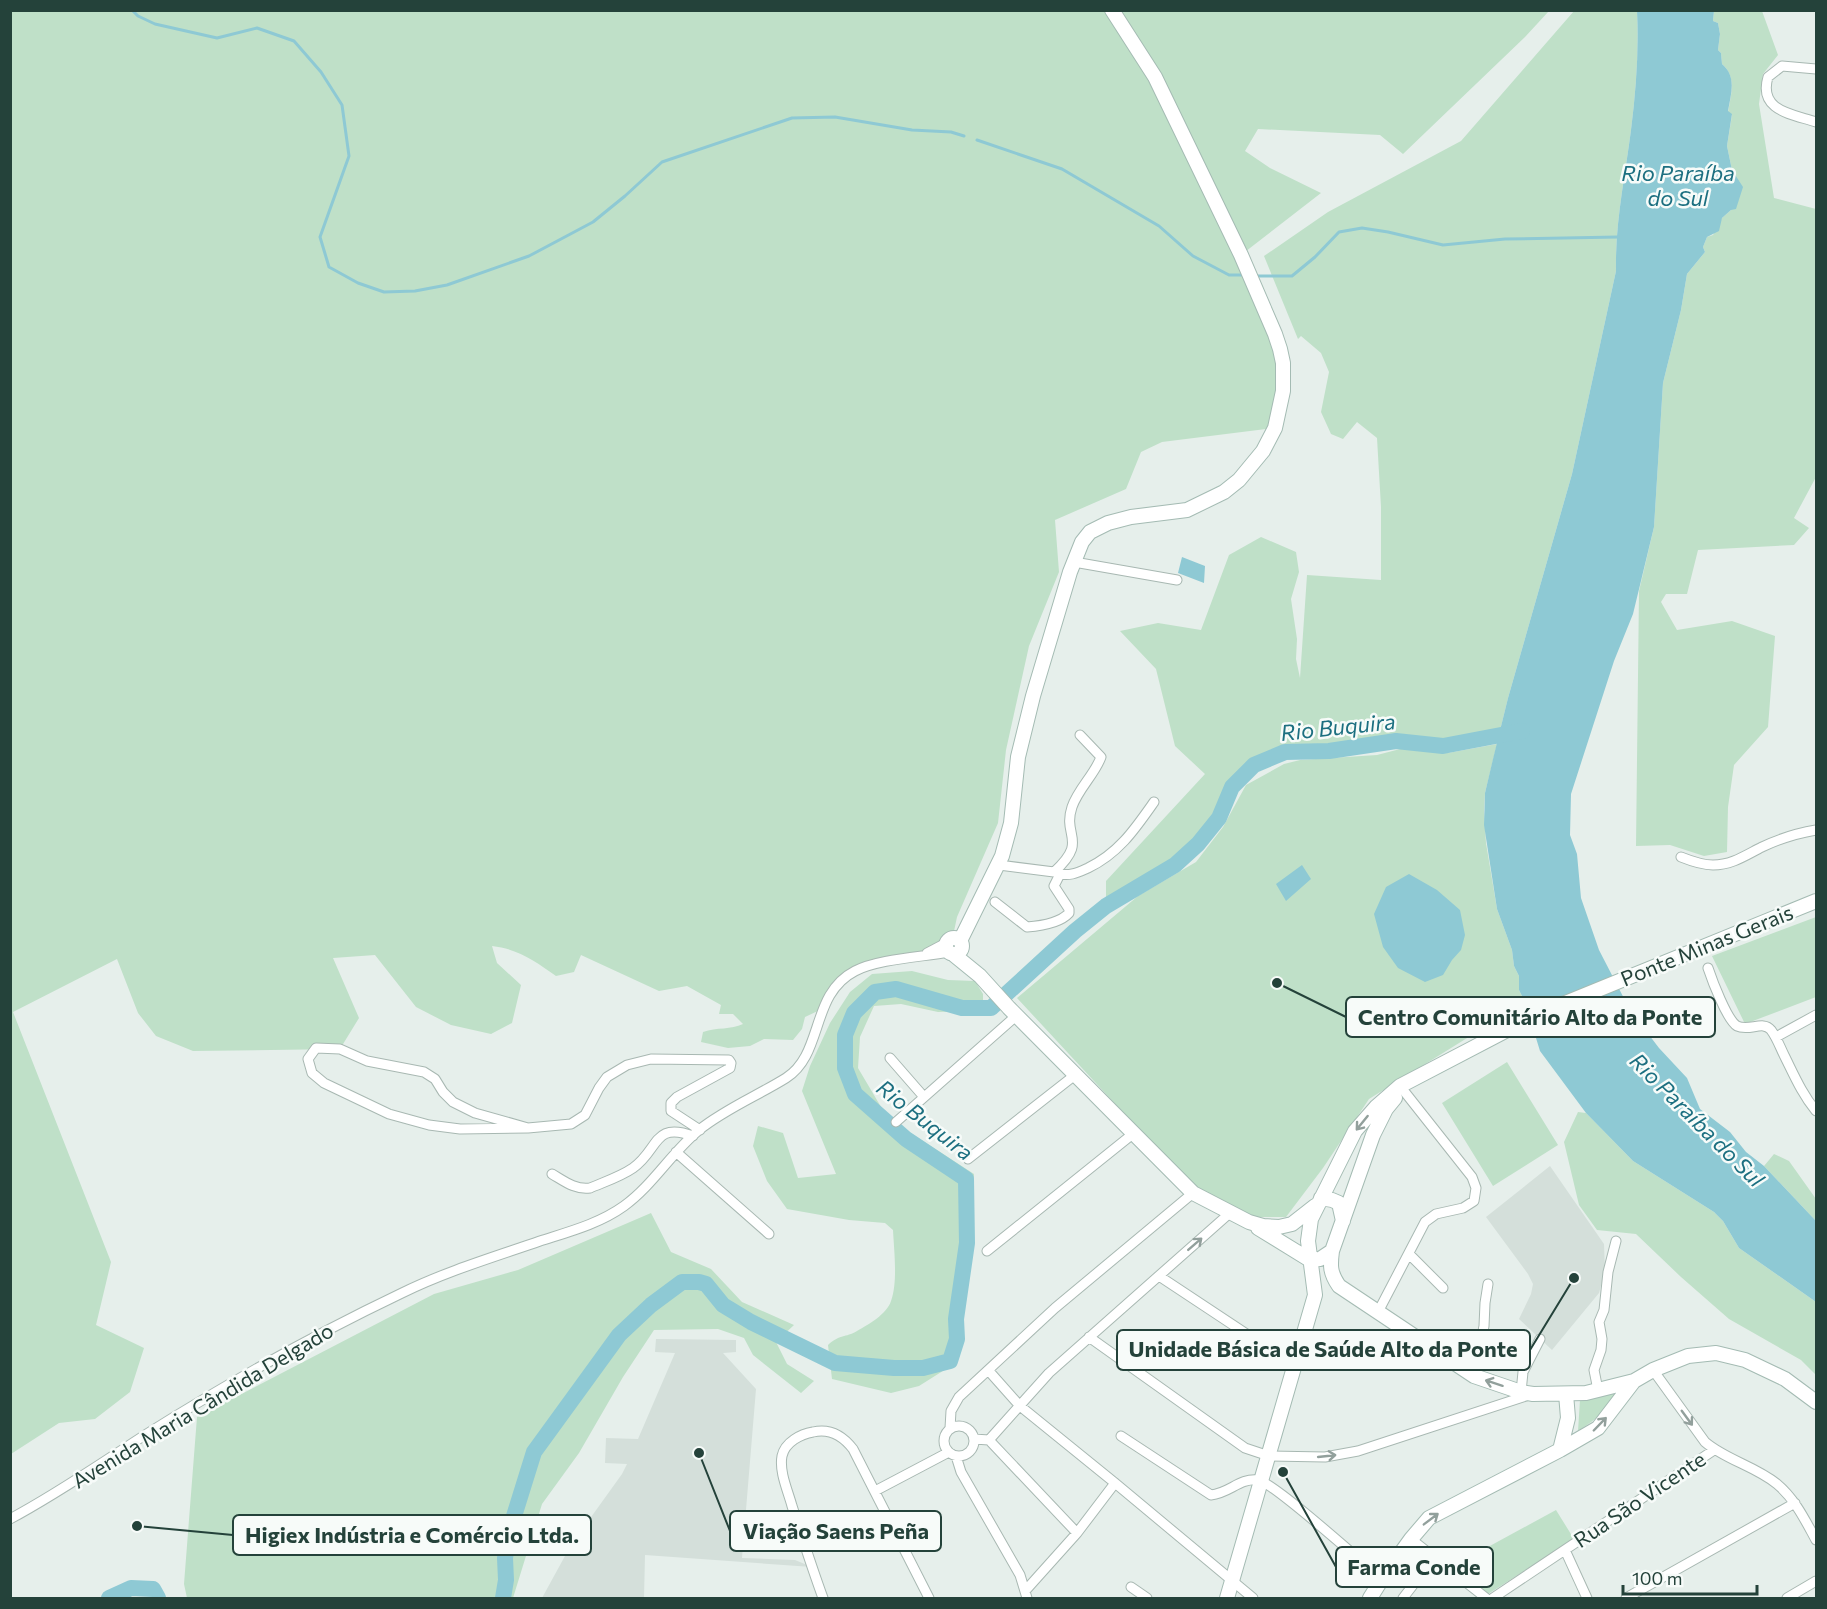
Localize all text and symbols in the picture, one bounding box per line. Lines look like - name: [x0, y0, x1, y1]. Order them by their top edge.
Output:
- water label: Rio Paraíba do Sul: [1621, 159, 1735, 211]
- water label: Rio Buquira: [1279, 707, 1397, 746]
- street label: Ponte Minas Gerais: [1617, 899, 1796, 991]
- callout: Centro Comunitário Alto da Ponte: [1346, 997, 1715, 1037]
- text: Centro Comunitário Alto da Ponte: [1358, 1003, 1702, 1030]
- water label: Rio Paraíba do Sul: [1625, 1047, 1770, 1193]
- water label: Rio Buquira: [872, 1074, 979, 1166]
- one-way arrow: [1355, 1115, 1369, 1130]
- one-way arrow: [1187, 1237, 1202, 1251]
- street label: Avenida Maria Cândida Delgado: [67, 1317, 337, 1493]
- callout: Unidade Básica de Saúde Alto da Ponte: [1117, 1330, 1530, 1370]
- text: Unidade Básica de Saúde Alto da Ponte: [1128, 1335, 1518, 1362]
- one-way arrow: [1485, 1377, 1504, 1388]
- one-way arrow: [1681, 1409, 1694, 1425]
- one-way arrow: [1593, 1416, 1607, 1431]
- street label: Rua São Vicente: [1569, 1446, 1710, 1552]
- one-way arrow: [1317, 1450, 1337, 1461]
- callout: Viação Saens Peña: [730, 1511, 941, 1551]
- one-way arrow: [1423, 1513, 1439, 1526]
- callout: Higiex Indústria e Comércio Ltda.: [233, 1515, 591, 1555]
- text: Viação Saens Peña: [743, 1517, 929, 1544]
- text: Higiex Indústria e Comércio Ltda.: [245, 1521, 579, 1548]
- callout: Farma Conde: [1336, 1547, 1493, 1587]
- text: Farma Conde: [1347, 1553, 1481, 1580]
- scale bar: [1623, 1558, 1756, 1596]
- text: 100 m: [1632, 1567, 1682, 1589]

